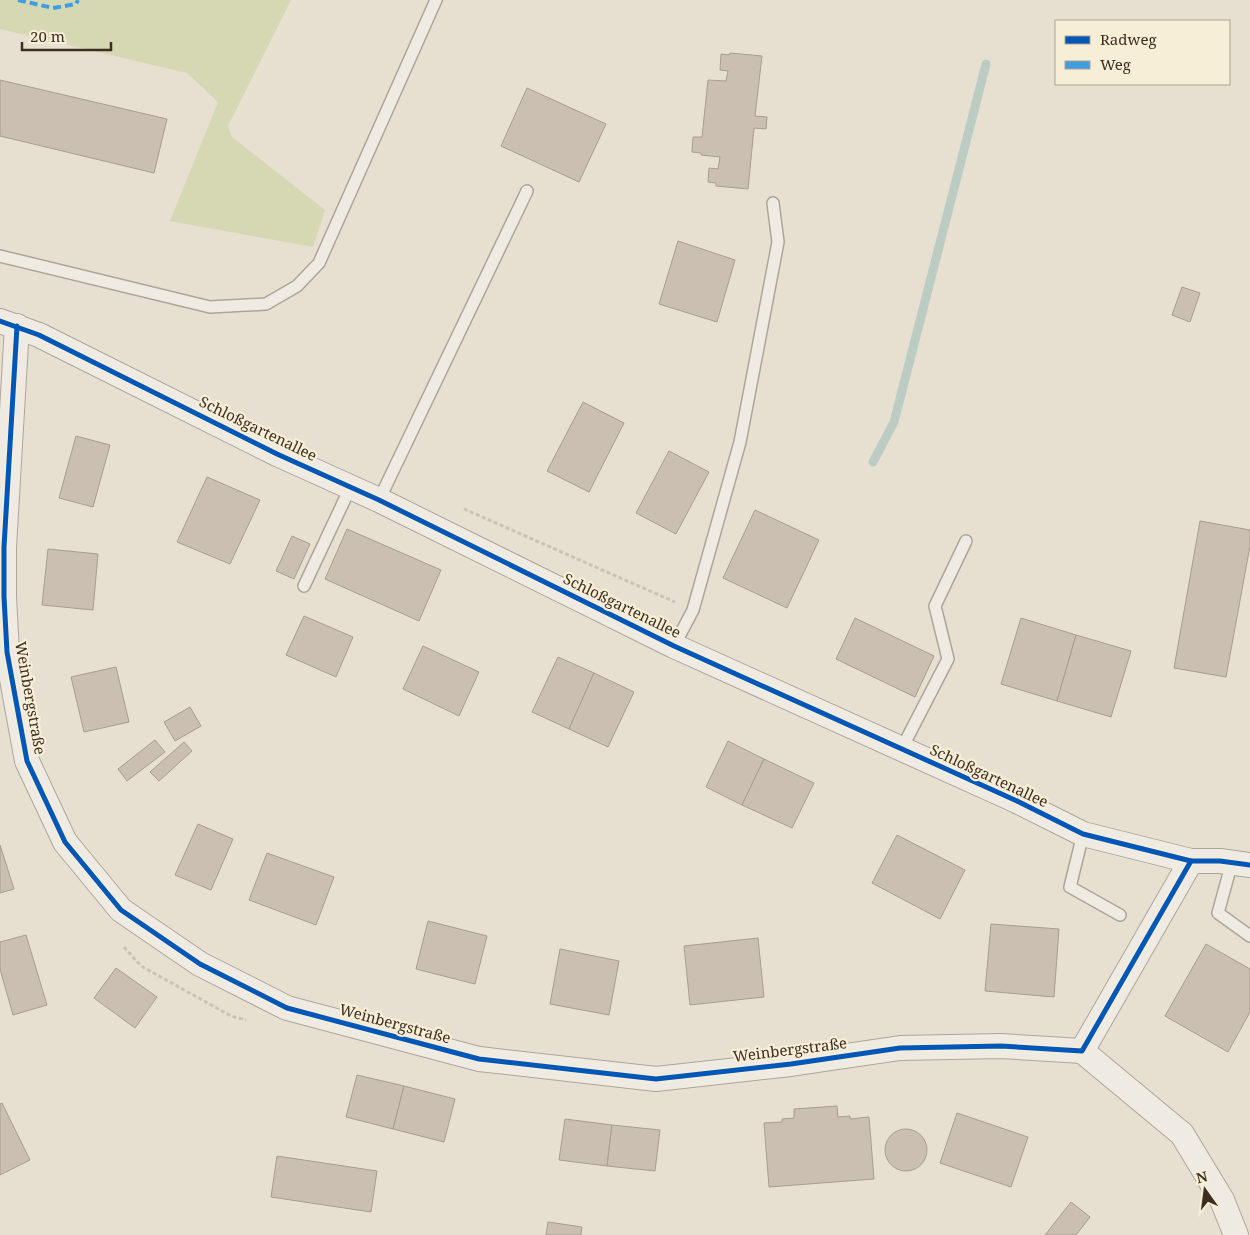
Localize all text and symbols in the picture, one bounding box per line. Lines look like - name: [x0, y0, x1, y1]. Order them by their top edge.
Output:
- scale bar: [22, 20, 111, 52]
- legend: [1055, 20, 1230, 85]
- text: 20 m: [30, 26, 65, 46]
- text: Radweg: [1100, 29, 1157, 49]
- text: Weg: [1100, 54, 1131, 74]
- street label: Schloßgartenallee: [196, 391, 321, 465]
- street label: Schloßgartenallee: [560, 568, 685, 642]
- street label: Weinbergstraße: [11, 640, 51, 756]
- street label: Schloßgartenallee: [927, 739, 1052, 811]
- street label: Weinbergstraße: [337, 999, 453, 1048]
- street label: Weinbergstraße: [732, 1032, 848, 1066]
- north arrow: [1180, 1165, 1230, 1215]
- text: N: [1194, 1166, 1209, 1187]

